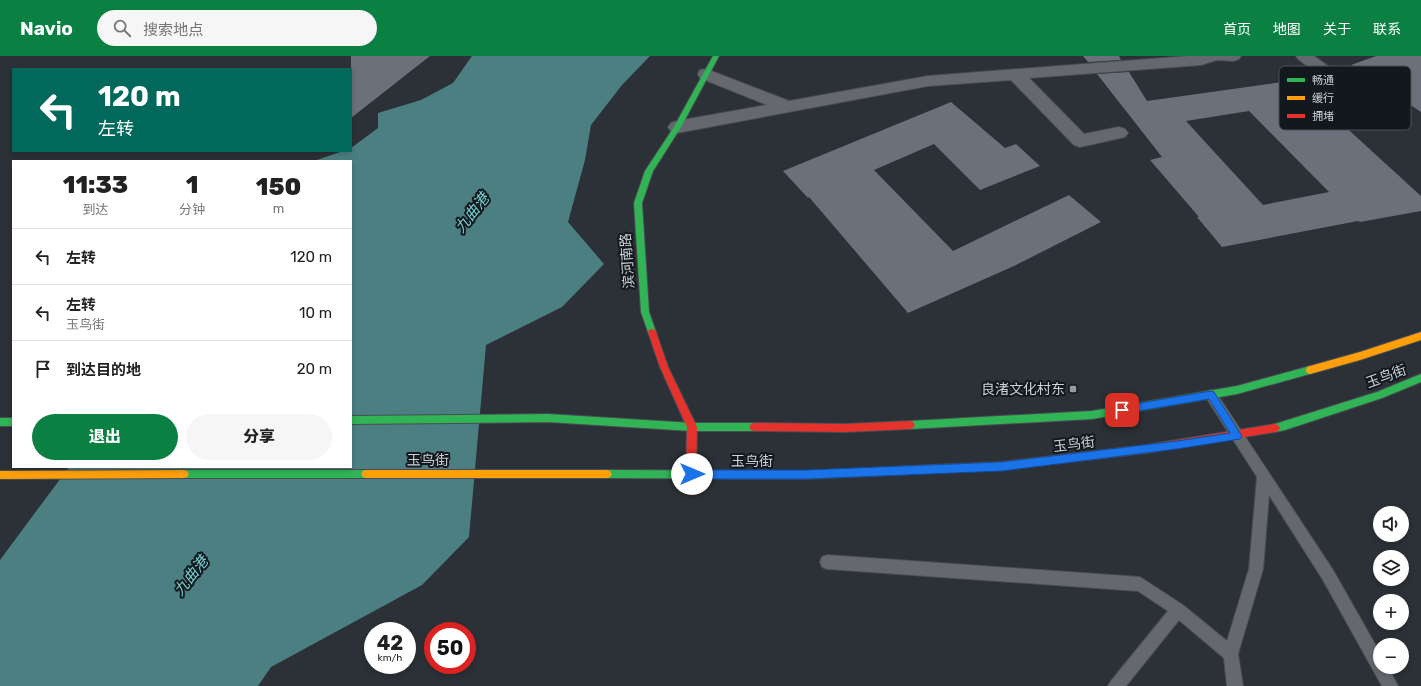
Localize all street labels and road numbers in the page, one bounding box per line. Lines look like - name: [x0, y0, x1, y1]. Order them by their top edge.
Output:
- street label: 滨河南路: [617, 232, 638, 289]
- street label: 玉鸟街: [1364, 361, 1409, 392]
- street label: 玉鸟街: [1052, 434, 1096, 455]
- street label: 玉鸟街: [407, 452, 449, 469]
- street label: 玉鸟街: [731, 453, 773, 470]

